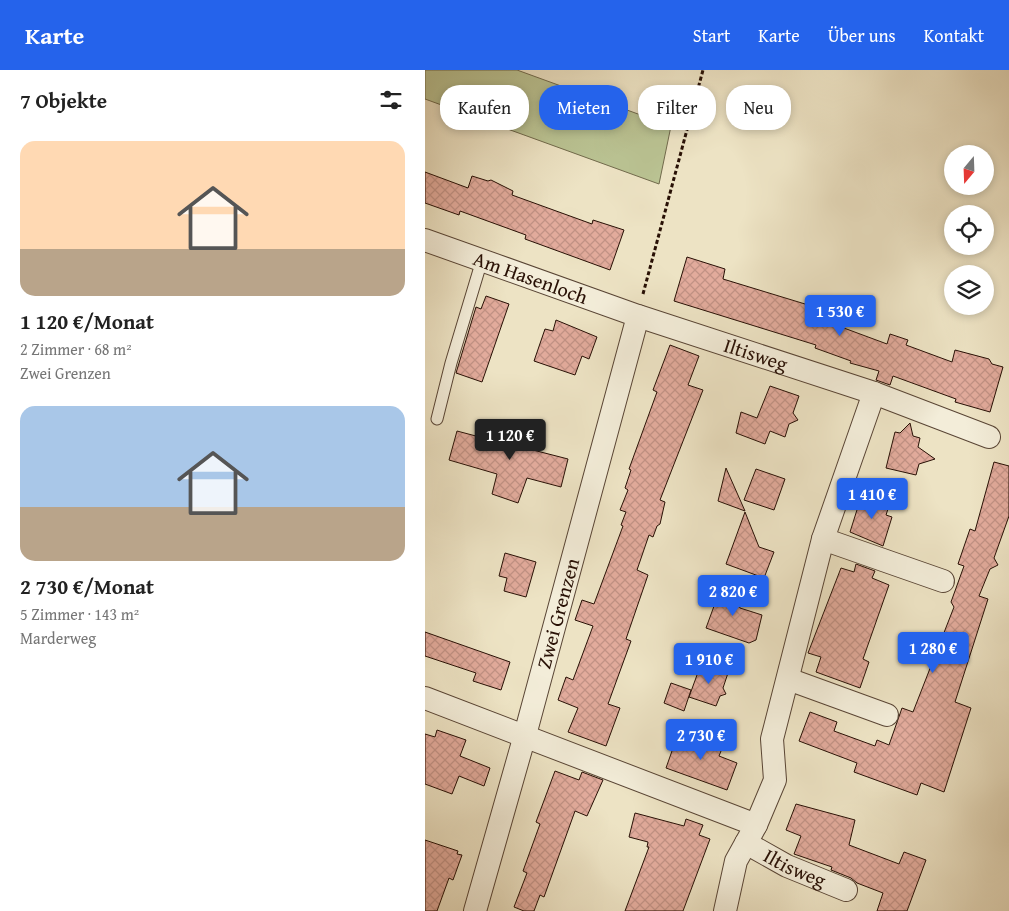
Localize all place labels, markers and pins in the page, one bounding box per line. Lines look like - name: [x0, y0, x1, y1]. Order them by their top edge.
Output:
- pin: 1 530 €: [794, 294, 886, 337]
- pin: 1 120 €: [464, 418, 556, 461]
- pin: 1 410 €: [826, 478, 918, 520]
- pin: 2 820 €: [687, 574, 779, 617]
- pin: 1 280 €: [887, 632, 979, 674]
- pin: 1 910 €: [663, 642, 755, 685]
- pin: 2 730 €: [655, 718, 747, 761]

